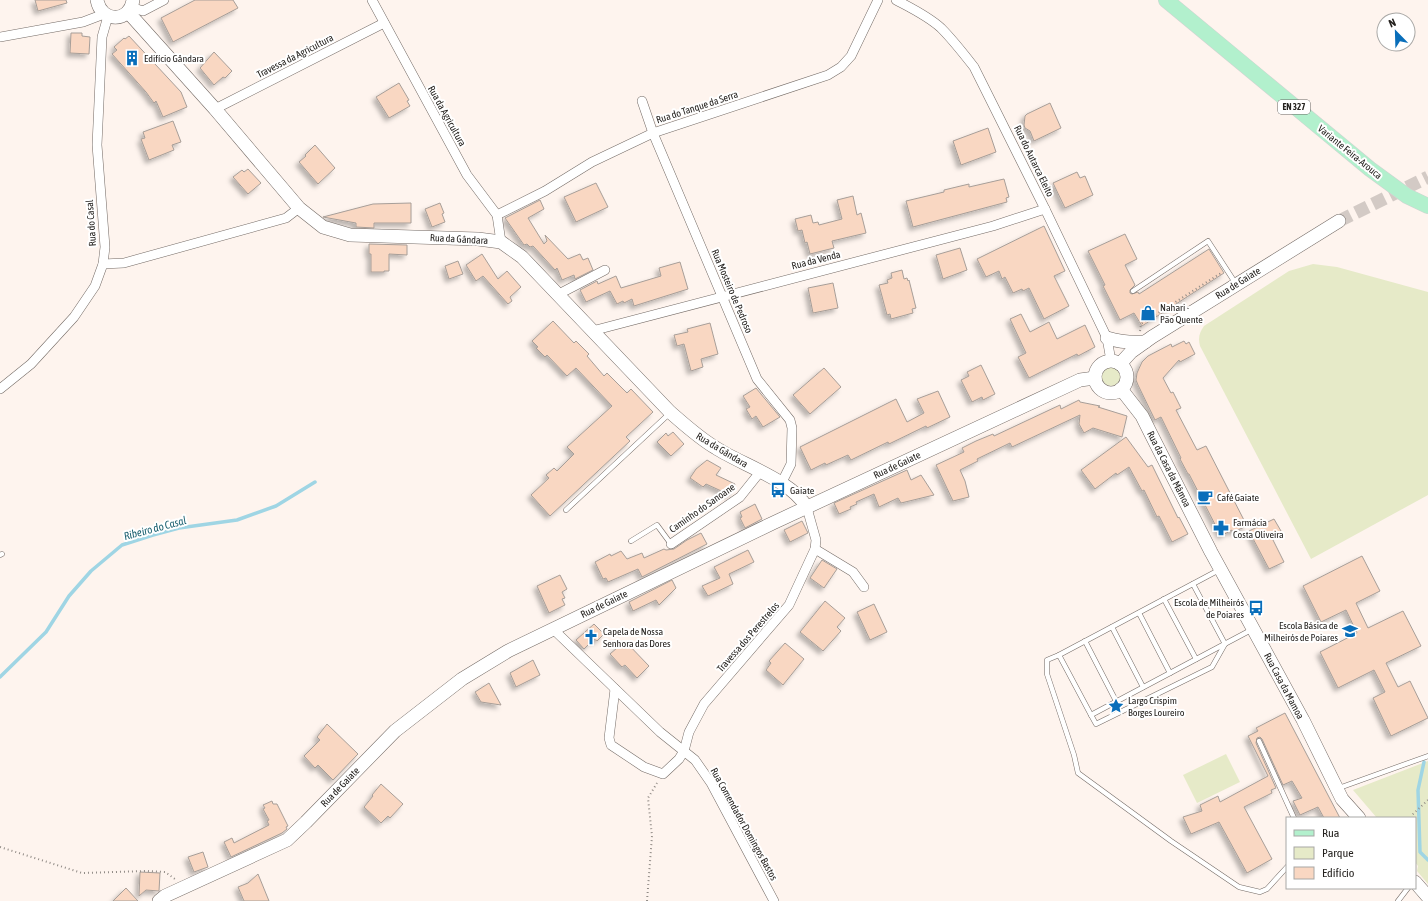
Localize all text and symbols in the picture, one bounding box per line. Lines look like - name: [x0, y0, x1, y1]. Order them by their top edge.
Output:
- north arrow: [1376, 12, 1416, 52]
- text: N: [1387, 16, 1397, 30]
- street label: Travessa da Agricultura: [255, 32, 335, 80]
- building icon: Edifício Gândara: [123, 49, 141, 67]
- place label: Edifício Gândara: [144, 53, 204, 64]
- street label: Rua da Agricultura: [426, 84, 468, 148]
- street label: Rua do Tanque da Serra: [655, 89, 740, 125]
- road number: EN 327: [1278, 100, 1310, 114]
- street label: Variante Feira-Arouca: [1316, 123, 1384, 181]
- street label: Rua do Autarca Eleito: [1012, 124, 1056, 199]
- street label: Rua do Casal: [84, 199, 98, 247]
- street label: Rua da Gândara: [430, 232, 489, 246]
- street label: Rua Mosteiro de Pedroso: [709, 247, 755, 335]
- street label: Rua da Venda: [790, 249, 842, 271]
- street label: Rua de Gaiate: [1214, 265, 1263, 301]
- place label: Nahari - Pão Quente: [1160, 302, 1203, 325]
- shop icon: Nahari - Pão Quente: [1139, 304, 1157, 322]
- street label: Rua da Casa da Mâmoa: [1145, 429, 1193, 509]
- street label: Rua da Gândara: [694, 430, 750, 470]
- street label: Rua de Gaiate: [872, 449, 923, 481]
- street label: Caminho do Sanoane: [667, 481, 737, 535]
- bus stop icon: Gaiate: [769, 481, 787, 499]
- place label: Gaiate: [790, 485, 815, 496]
- cafe icon: Café Gaiate: [1196, 488, 1214, 506]
- place label: Café Gaiate: [1217, 492, 1260, 503]
- water label: Ribeiro do Casal: [122, 514, 188, 542]
- place label: Farmácia Costa Oliveira: [1233, 517, 1284, 540]
- pharmacy icon: Farmácia Costa Oliveira: [1212, 519, 1230, 537]
- street label: Rua de Gaiate: [579, 588, 630, 620]
- place label: Escola de Milheirós de Poiares: [1174, 597, 1244, 620]
- bus stop icon: Escola de Milheirós de Poiares: [1247, 599, 1265, 617]
- street label: Travessa dos Perestrelos: [715, 600, 782, 674]
- place label: Escola Básica de Milheirós de Poiares: [1264, 620, 1338, 643]
- school or university icon: Escola Básica de Milheirós de Poiares: [1341, 622, 1359, 640]
- place label: Capela de Nossa Senhora das Dores: [603, 626, 671, 649]
- church icon: Capela de Nossa Senhora das Dores: [582, 628, 600, 646]
- street label: Rua Casa da Mamoa: [1262, 651, 1306, 721]
- place label: Largo Crispim Borges Loureiro: [1128, 695, 1185, 718]
- place icon: Largo Crispim Borges Loureiro: [1107, 697, 1125, 715]
- street label: Rua de Gaiate: [318, 765, 362, 809]
- street label: Rua Comendador Domingos Bastos: [708, 766, 780, 883]
- legend: [1286, 817, 1416, 889]
- text: Rua: [1322, 826, 1339, 840]
- text: Parque: [1322, 846, 1354, 860]
- text: Edifício: [1322, 866, 1355, 880]

